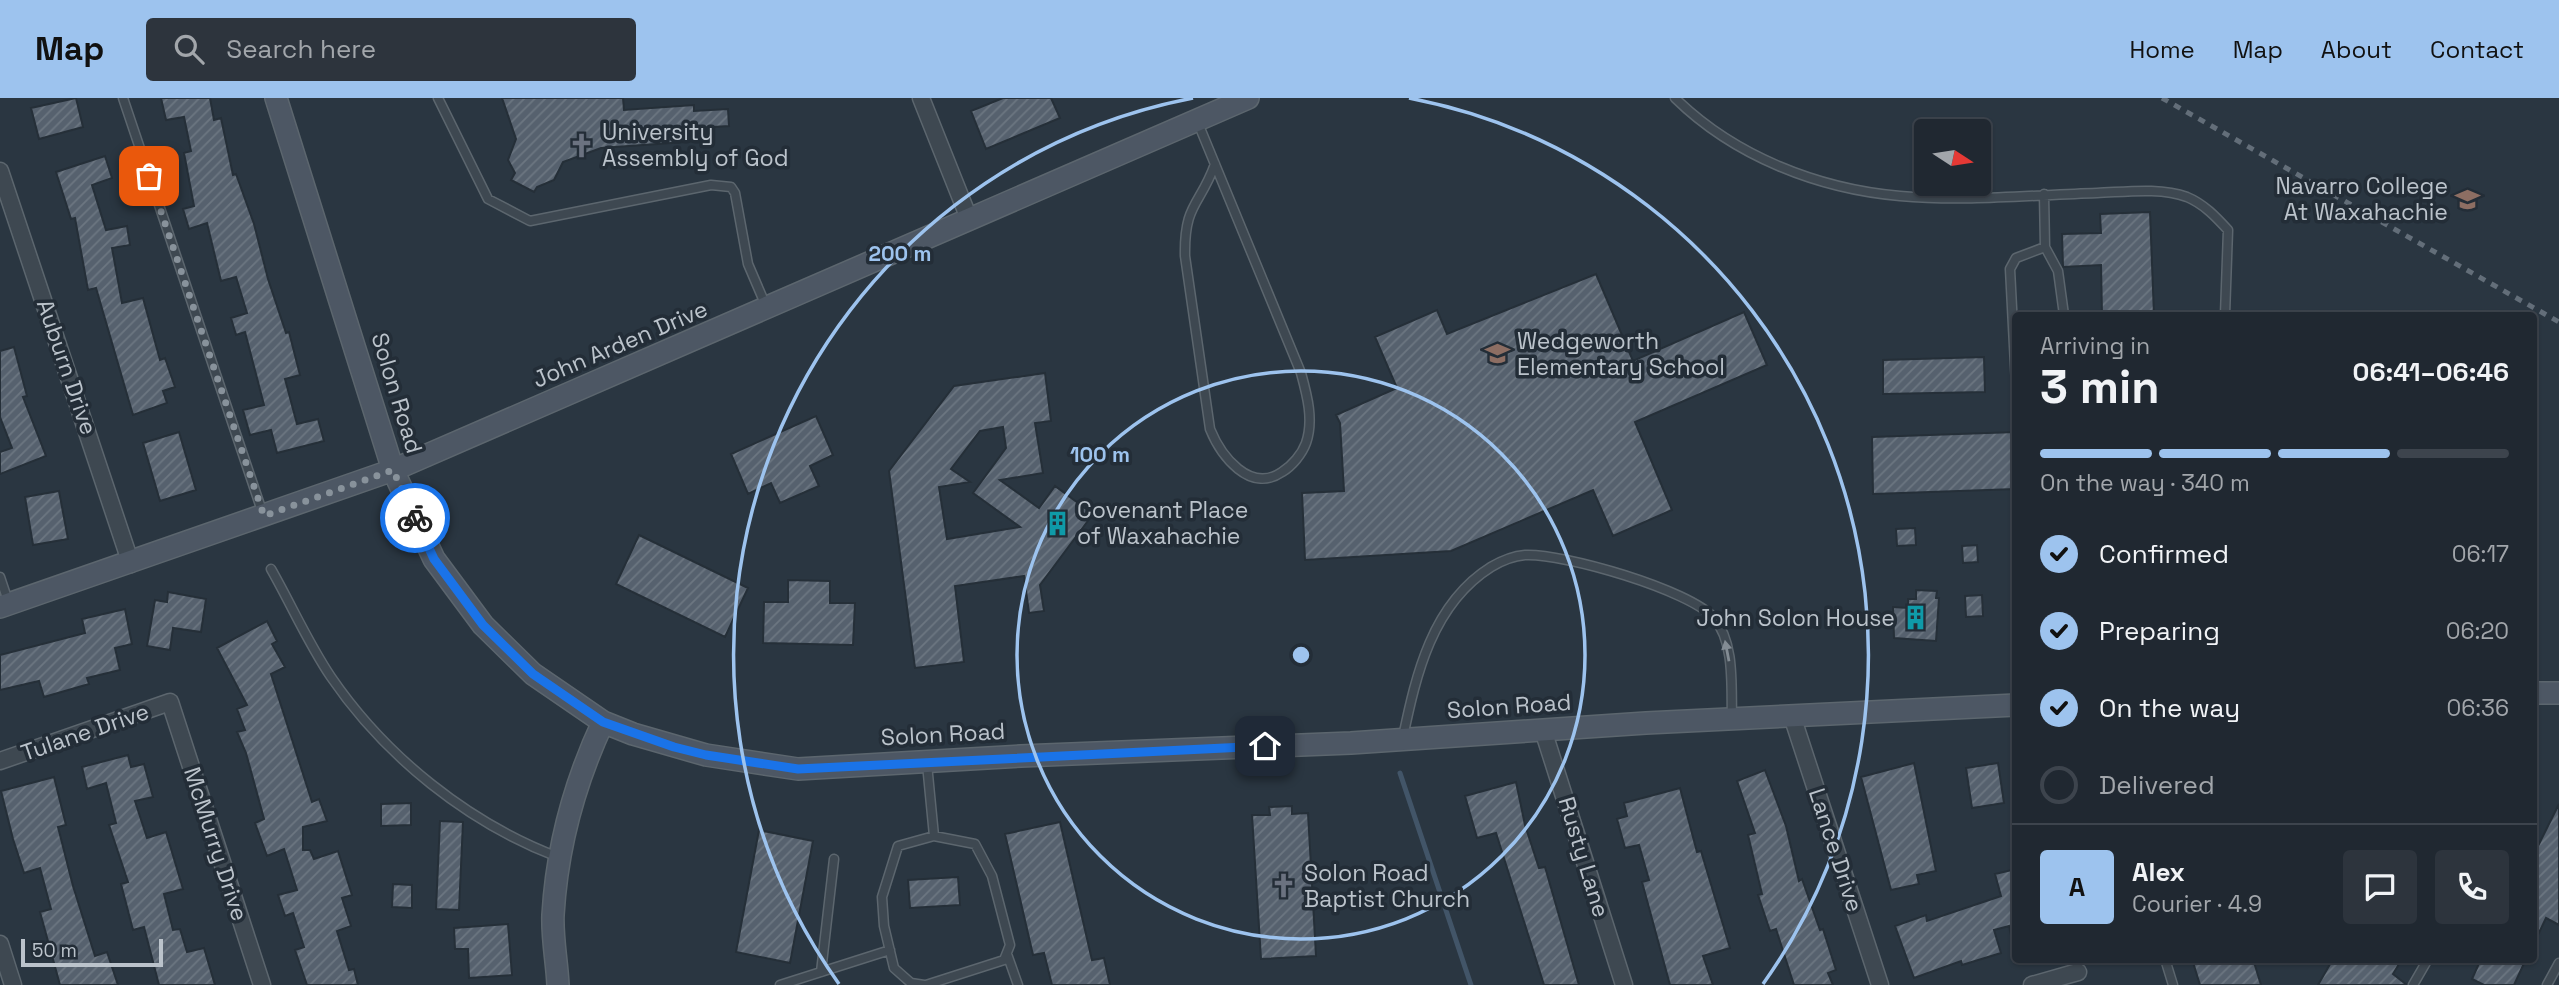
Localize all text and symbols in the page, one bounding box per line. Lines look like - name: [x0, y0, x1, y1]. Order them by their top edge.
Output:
- search box: [146, 18, 636, 81]
- text: Map: [35, 28, 104, 70]
- icon: search: [170, 30, 208, 68]
- text: Search here: [226, 32, 376, 66]
- text: Home: [2129, 34, 2195, 65]
- text: Map: [2233, 34, 2283, 65]
- text: About: [2321, 34, 2392, 65]
- text: Contact: [2430, 34, 2524, 65]
- place label: University Assembly of God: [602, 117, 789, 173]
- north arrow: [1914, 119, 1992, 196]
- map controls: [1914, 119, 1991, 196]
- church icon: University Assembly of God: [568, 131, 596, 159]
- pin: [119, 146, 179, 206]
- icon: bag: [130, 157, 168, 195]
- place label: Navarro College At Waxahachie: [2276, 171, 2448, 227]
- school or university icon: Navarro College At Waxahachie: [2454, 185, 2482, 213]
- text: 200 m: [869, 240, 931, 267]
- street label: John Arden Drive: [528, 294, 712, 394]
- street label: Auburn Drive: [30, 295, 104, 439]
- place label: Wedgeworth Elementary School: [1517, 326, 1725, 382]
- street label: Solon Road: [364, 329, 430, 457]
- text: Arriving in: [2040, 331, 2150, 361]
- school or university icon: Wedgeworth Elementary School: [1483, 340, 1511, 368]
- text: 06:41–06:46: [2353, 355, 2509, 389]
- text: 3 min: [2040, 358, 2160, 416]
- text: 100 m: [1070, 441, 1130, 468]
- text: On the way · 340 m: [2040, 468, 2250, 498]
- courier: [380, 483, 450, 553]
- place label: Covenant Place of Waxahachie: [1077, 495, 1248, 551]
- icon: bike: [396, 499, 434, 537]
- building icon: Covenant Place of Waxahachie: [1043, 509, 1071, 537]
- icon: check: [2040, 535, 2078, 573]
- text: Confirmed: [2099, 537, 2229, 571]
- text: 06:17: [2452, 539, 2509, 569]
- place label: John Solon House: [1696, 603, 1895, 633]
- building icon: John Solon House: [1901, 604, 1929, 632]
- icon: check: [2040, 612, 2078, 650]
- text: Preparing: [2099, 614, 2220, 648]
- text: 06:20: [2446, 616, 2509, 646]
- one-way arrow: [1721, 640, 1732, 662]
- centre of rings: [1289, 643, 1313, 667]
- street label: Solon Road: [1446, 687, 1572, 725]
- icon: check: [2040, 689, 2078, 727]
- text: On the way: [2099, 691, 2240, 725]
- text: 06:36: [2446, 693, 2509, 723]
- street label: Tulane Drive: [17, 696, 153, 768]
- street label: Solon Road: [880, 716, 1006, 752]
- pin: [1235, 716, 1295, 776]
- icon: home: [1246, 727, 1284, 765]
- street label: McMurry Drive: [177, 763, 255, 925]
- text: Delivered: [2099, 768, 2215, 802]
- street label: Lance Drive: [1802, 784, 1870, 916]
- street label: Rusty Lane: [1551, 793, 1617, 921]
- button: chat: [2343, 850, 2417, 924]
- button: phone: [2435, 850, 2509, 924]
- text: Alex: [2132, 855, 2185, 889]
- place label: Solon Road Baptist Church: [1304, 858, 1470, 914]
- text: A: [2069, 870, 2085, 904]
- church icon: Solon Road Baptist Church: [1270, 872, 1298, 900]
- text: Courier · 4.9: [2132, 889, 2262, 919]
- scale bar: [21, 936, 163, 968]
- text: 50 m: [32, 938, 77, 963]

